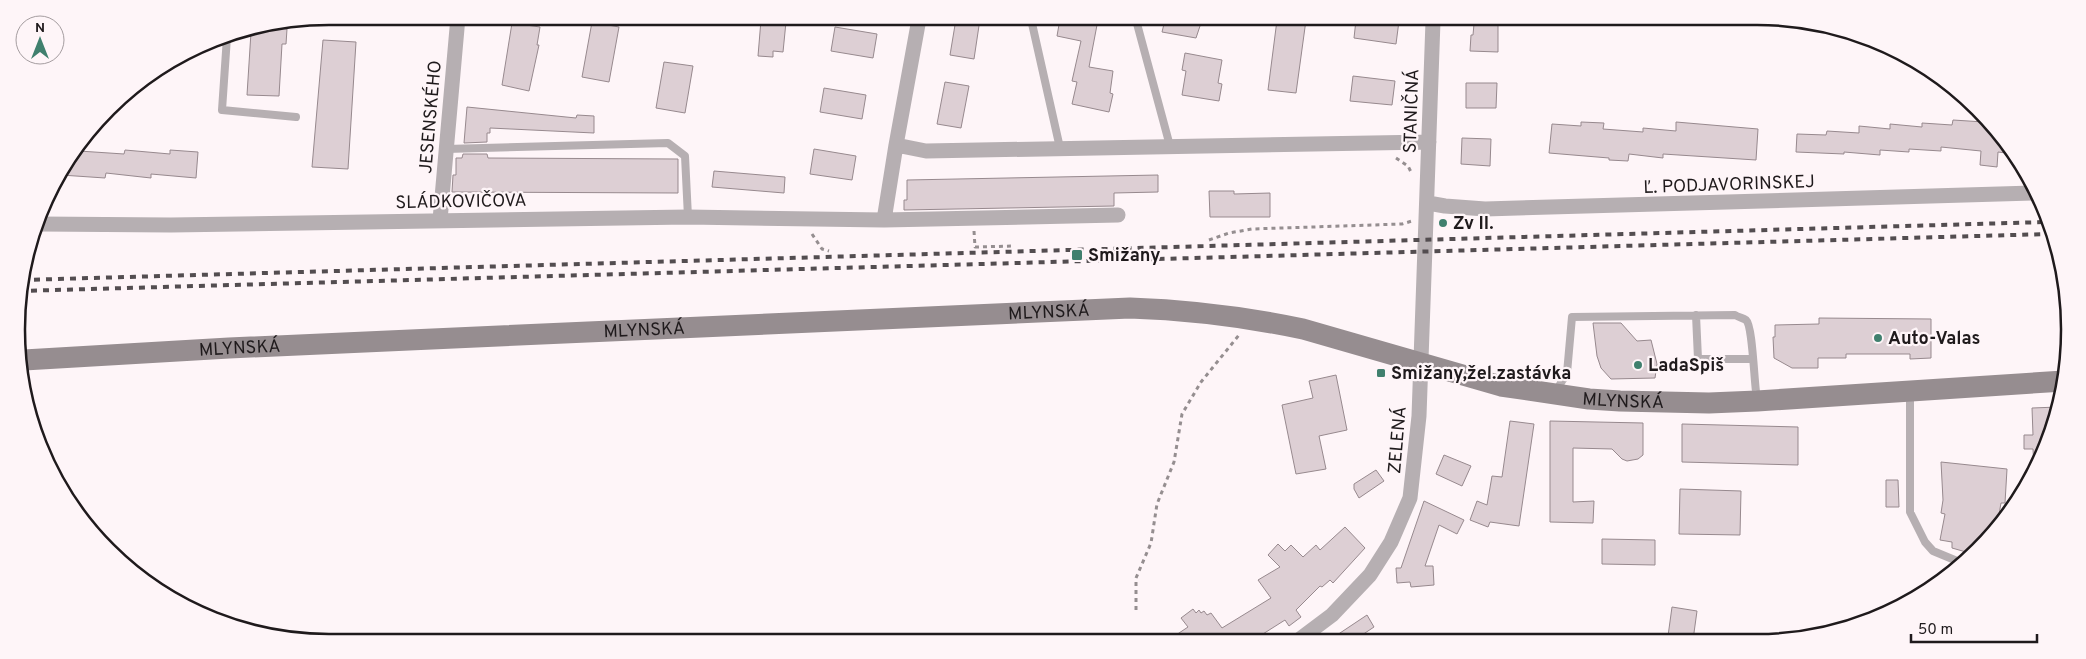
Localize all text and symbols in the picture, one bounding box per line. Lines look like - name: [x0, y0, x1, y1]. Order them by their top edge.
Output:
- north arrow: [15, 15, 65, 65]
- text: N: [35, 20, 45, 37]
- street label: JESENSKÉHO: [413, 59, 448, 175]
- street label: STANIČNÁ: [1398, 68, 1425, 154]
- street label: Ľ. PODJAVORINSKEJ: [1643, 171, 1815, 200]
- street label: SLÁDKOVIČOVA: [395, 188, 527, 215]
- place label: Zv II.: [1453, 213, 1494, 236]
- marker: Zv II.: [1437, 217, 1449, 229]
- place label: Smižany: [1088, 245, 1161, 268]
- marker: Smižany: [1070, 248, 1084, 262]
- street label: MLYNSKÁ: [1008, 298, 1090, 326]
- street label: MLYNSKÁ: [603, 316, 686, 344]
- place label: Auto-Valas: [1888, 328, 1980, 351]
- marker: Auto-Valas: [1872, 332, 1884, 344]
- street label: MLYNSKÁ: [198, 334, 281, 363]
- place label: LadaSpiš: [1648, 355, 1724, 378]
- marker: LadaSpiš: [1632, 359, 1644, 371]
- place label: Smižany,žel.zastávka: [1391, 363, 1571, 386]
- marker: Smižany,žel.zastávka: [1375, 367, 1387, 379]
- street label: MLYNSKÁ: [1582, 389, 1664, 415]
- street label: ZELENÁ: [1382, 405, 1413, 475]
- scale bar: [1911, 612, 2037, 644]
- text: 50 m: [1918, 621, 1953, 640]

